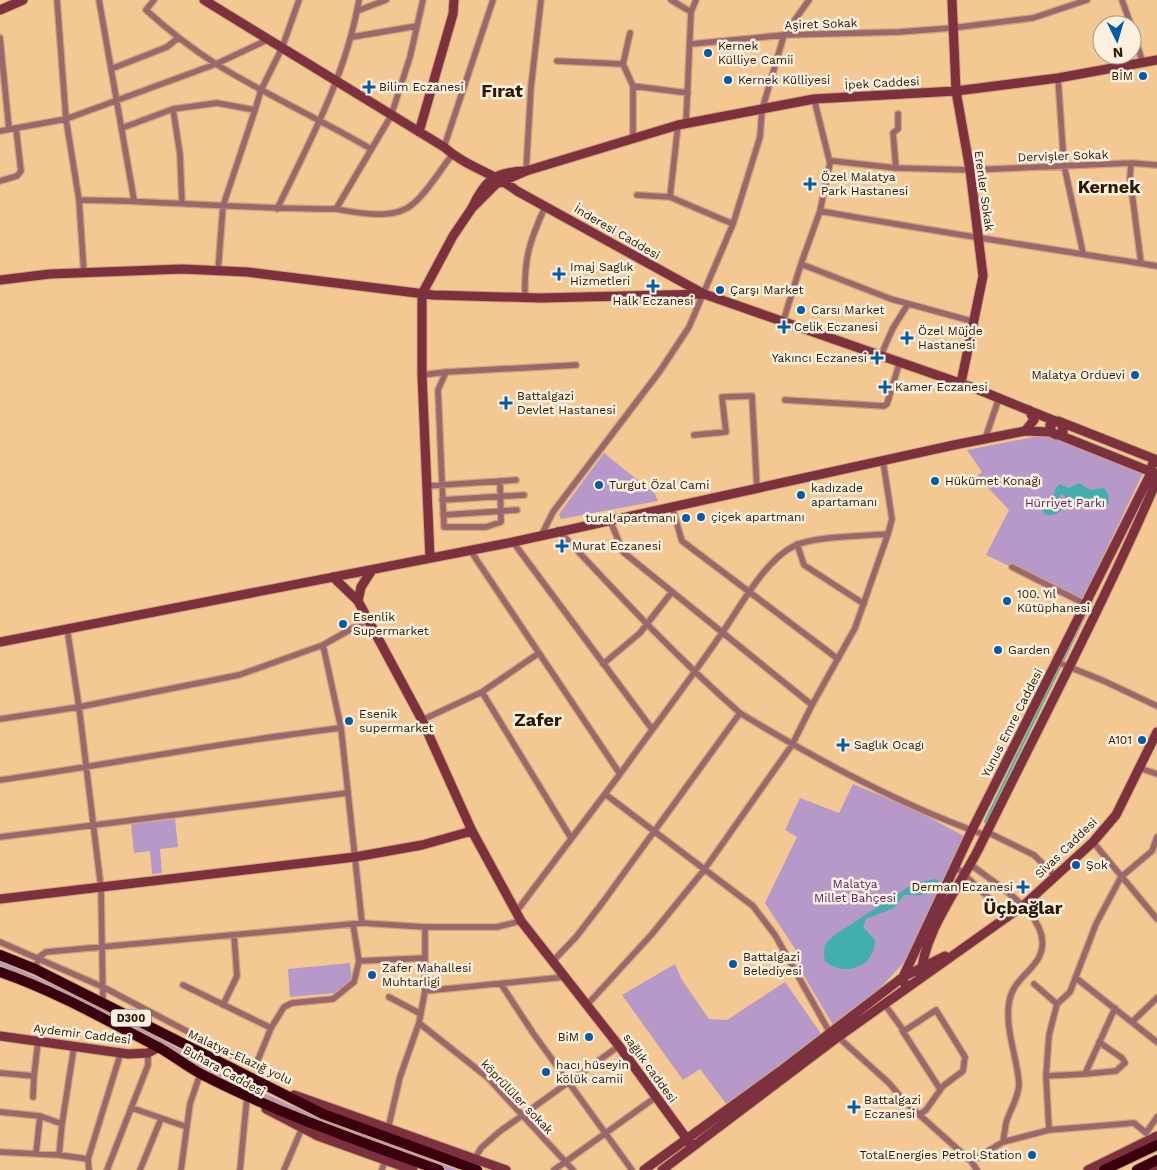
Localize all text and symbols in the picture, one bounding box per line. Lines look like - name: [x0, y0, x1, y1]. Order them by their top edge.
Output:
- north arrow: [1092, 15, 1142, 65]
- street label: Aşiret Sokak: [784, 16, 858, 32]
- place label: Kernek Külliye Camii: [718, 39, 794, 67]
- text: N: [1112, 45, 1124, 61]
- marker: Kernek Külliye Camii: [702, 47, 714, 59]
- place label: BİM: [1111, 69, 1133, 83]
- marker: BİM: [1137, 70, 1149, 82]
- place label: Kernek Külliyesi: [738, 73, 830, 87]
- marker: Kernek Külliyesi: [722, 74, 734, 86]
- street label: İpek Caddesi: [844, 74, 920, 92]
- place label: Bilim Eczanesi: [379, 80, 464, 94]
- district label: Fırat: [481, 80, 523, 101]
- marker: Bilim Eczanesi: [363, 81, 375, 93]
- street label: Dervişler Sokak: [1017, 147, 1109, 165]
- street label: Erenler Sokak: [971, 150, 997, 232]
- place label: Özel Malatya Park Hastanesi: [821, 170, 908, 198]
- district label: Kernek: [1078, 176, 1141, 197]
- marker: Özel Malatya Park Hastanesi: [803, 177, 817, 191]
- street label: İnderesi Caddesi: [571, 202, 663, 262]
- place label: Imaj Saglık Hizmetleri: [570, 260, 634, 288]
- marker: Imaj Saglık Hizmetleri: [552, 267, 566, 281]
- marker: Halk Eczanesi: [647, 280, 659, 292]
- place label: Çarşı Market: [730, 283, 804, 297]
- marker: Çarşı Market: [714, 284, 726, 296]
- place label: Halk Eczanesi: [612, 294, 694, 308]
- place label: Carsı Market: [811, 303, 885, 317]
- marker: Carsı Market: [795, 304, 807, 316]
- place label: Celik Eczanesi: [794, 320, 878, 334]
- marker: Celik Eczanesi: [778, 321, 790, 333]
- place label: Özel Müjde Hastanesi: [918, 324, 983, 352]
- marker: Özel Müjde Hastanesi: [900, 331, 914, 345]
- place label: Yakıncı Eczanesi: [772, 351, 867, 365]
- marker: Yakıncı Eczanesi: [871, 352, 883, 364]
- place label: Malatya Orduevi: [1031, 368, 1125, 382]
- marker: Malatya Orduevi: [1129, 369, 1141, 381]
- place label: Kamer Eczanesi: [895, 380, 988, 394]
- marker: Kamer Eczanesi: [879, 381, 891, 393]
- place label: Battalgazi Devlet Hastanesi: [517, 389, 616, 417]
- marker: Battalgazi Devlet Hastanesi: [499, 396, 513, 410]
- place label: Hükümet Konağı: [945, 474, 1041, 488]
- marker: Hükümet Konağı: [929, 475, 941, 487]
- place label: Turgut Özal Cami: [609, 478, 709, 492]
- marker: Turgut Özal Cami: [593, 479, 605, 491]
- place label: kadızade apartamanı: [811, 481, 877, 509]
- marker: kadızade apartamanı: [795, 489, 807, 501]
- park label: Hürriyet Parkı: [1025, 496, 1105, 510]
- place label: çiçek apartmanı: [711, 510, 805, 524]
- place label: tural apartmanı: [585, 511, 676, 525]
- marker: çiçek apartmanı: [695, 511, 707, 523]
- marker: tural apartmanı: [680, 512, 692, 524]
- place label: Murat Eczanesi: [572, 539, 661, 553]
- marker: Murat Eczanesi: [556, 540, 568, 552]
- place label: 100. Yıl Kütüphanesi: [1017, 587, 1090, 615]
- marker: 100. Yıl Kütüphanesi: [1001, 595, 1013, 607]
- place label: Esenlik Supermarket: [353, 610, 429, 638]
- marker: Esenlik Supermarket: [337, 618, 349, 630]
- place label: Garden: [1008, 643, 1050, 657]
- marker: Garden: [992, 644, 1004, 656]
- street label: Yunus Emre Caddesi: [978, 666, 1046, 780]
- place label: Esenik supermarket: [359, 707, 434, 735]
- district label: Zafer: [514, 709, 562, 730]
- marker: Esenik supermarket: [343, 715, 355, 727]
- place label: A101: [1108, 733, 1132, 747]
- marker: A101: [1136, 734, 1148, 746]
- marker: Saglık Ocagı: [836, 738, 850, 752]
- place label: Saglık Ocagı: [854, 738, 924, 752]
- street label: Sivas Caddesi: [1032, 815, 1100, 881]
- place label: Şok: [1086, 858, 1108, 872]
- marker: Şok: [1070, 859, 1082, 871]
- park label: Malatya Millet Bahçesi: [814, 877, 896, 905]
- place label: Derman Eczanesi: [912, 880, 1013, 894]
- marker: Derman Eczanesi: [1017, 881, 1029, 893]
- district label: Üçbağlar: [984, 897, 1063, 918]
- place label: Battalgazi Belediyesi: [743, 950, 802, 978]
- marker: Battalgazi Belediyesi: [727, 958, 739, 970]
- place label: Zafer Mahallesi Muhtarligi: [382, 961, 471, 989]
- marker: Zafer Mahallesi Muhtarligi: [366, 969, 378, 981]
- road number: D300: [111, 1010, 151, 1026]
- street label: Aydemir Caddesi: [33, 1021, 131, 1047]
- street label: Malatya-Elazığ yolu: [186, 1027, 294, 1087]
- place label: BiM: [558, 1030, 579, 1044]
- marker: BiM: [583, 1031, 595, 1043]
- street label: sağlık caddesi: [620, 1031, 680, 1105]
- street label: Buhara Caddesi: [181, 1043, 267, 1099]
- street label: köprülüler sokak: [478, 1057, 556, 1137]
- place label: hacı hüseyin kölük camii: [556, 1058, 629, 1086]
- marker: hacı hüseyin kölük camii: [540, 1066, 552, 1078]
- place label: Battalgazi Eczanesi: [864, 1093, 921, 1121]
- marker: Battalgazi Eczanesi: [848, 1101, 860, 1113]
- place label: TotalEnergies Petrol Station: [860, 1148, 1022, 1162]
- marker: TotalEnergies Petrol Station: [1026, 1149, 1038, 1161]

